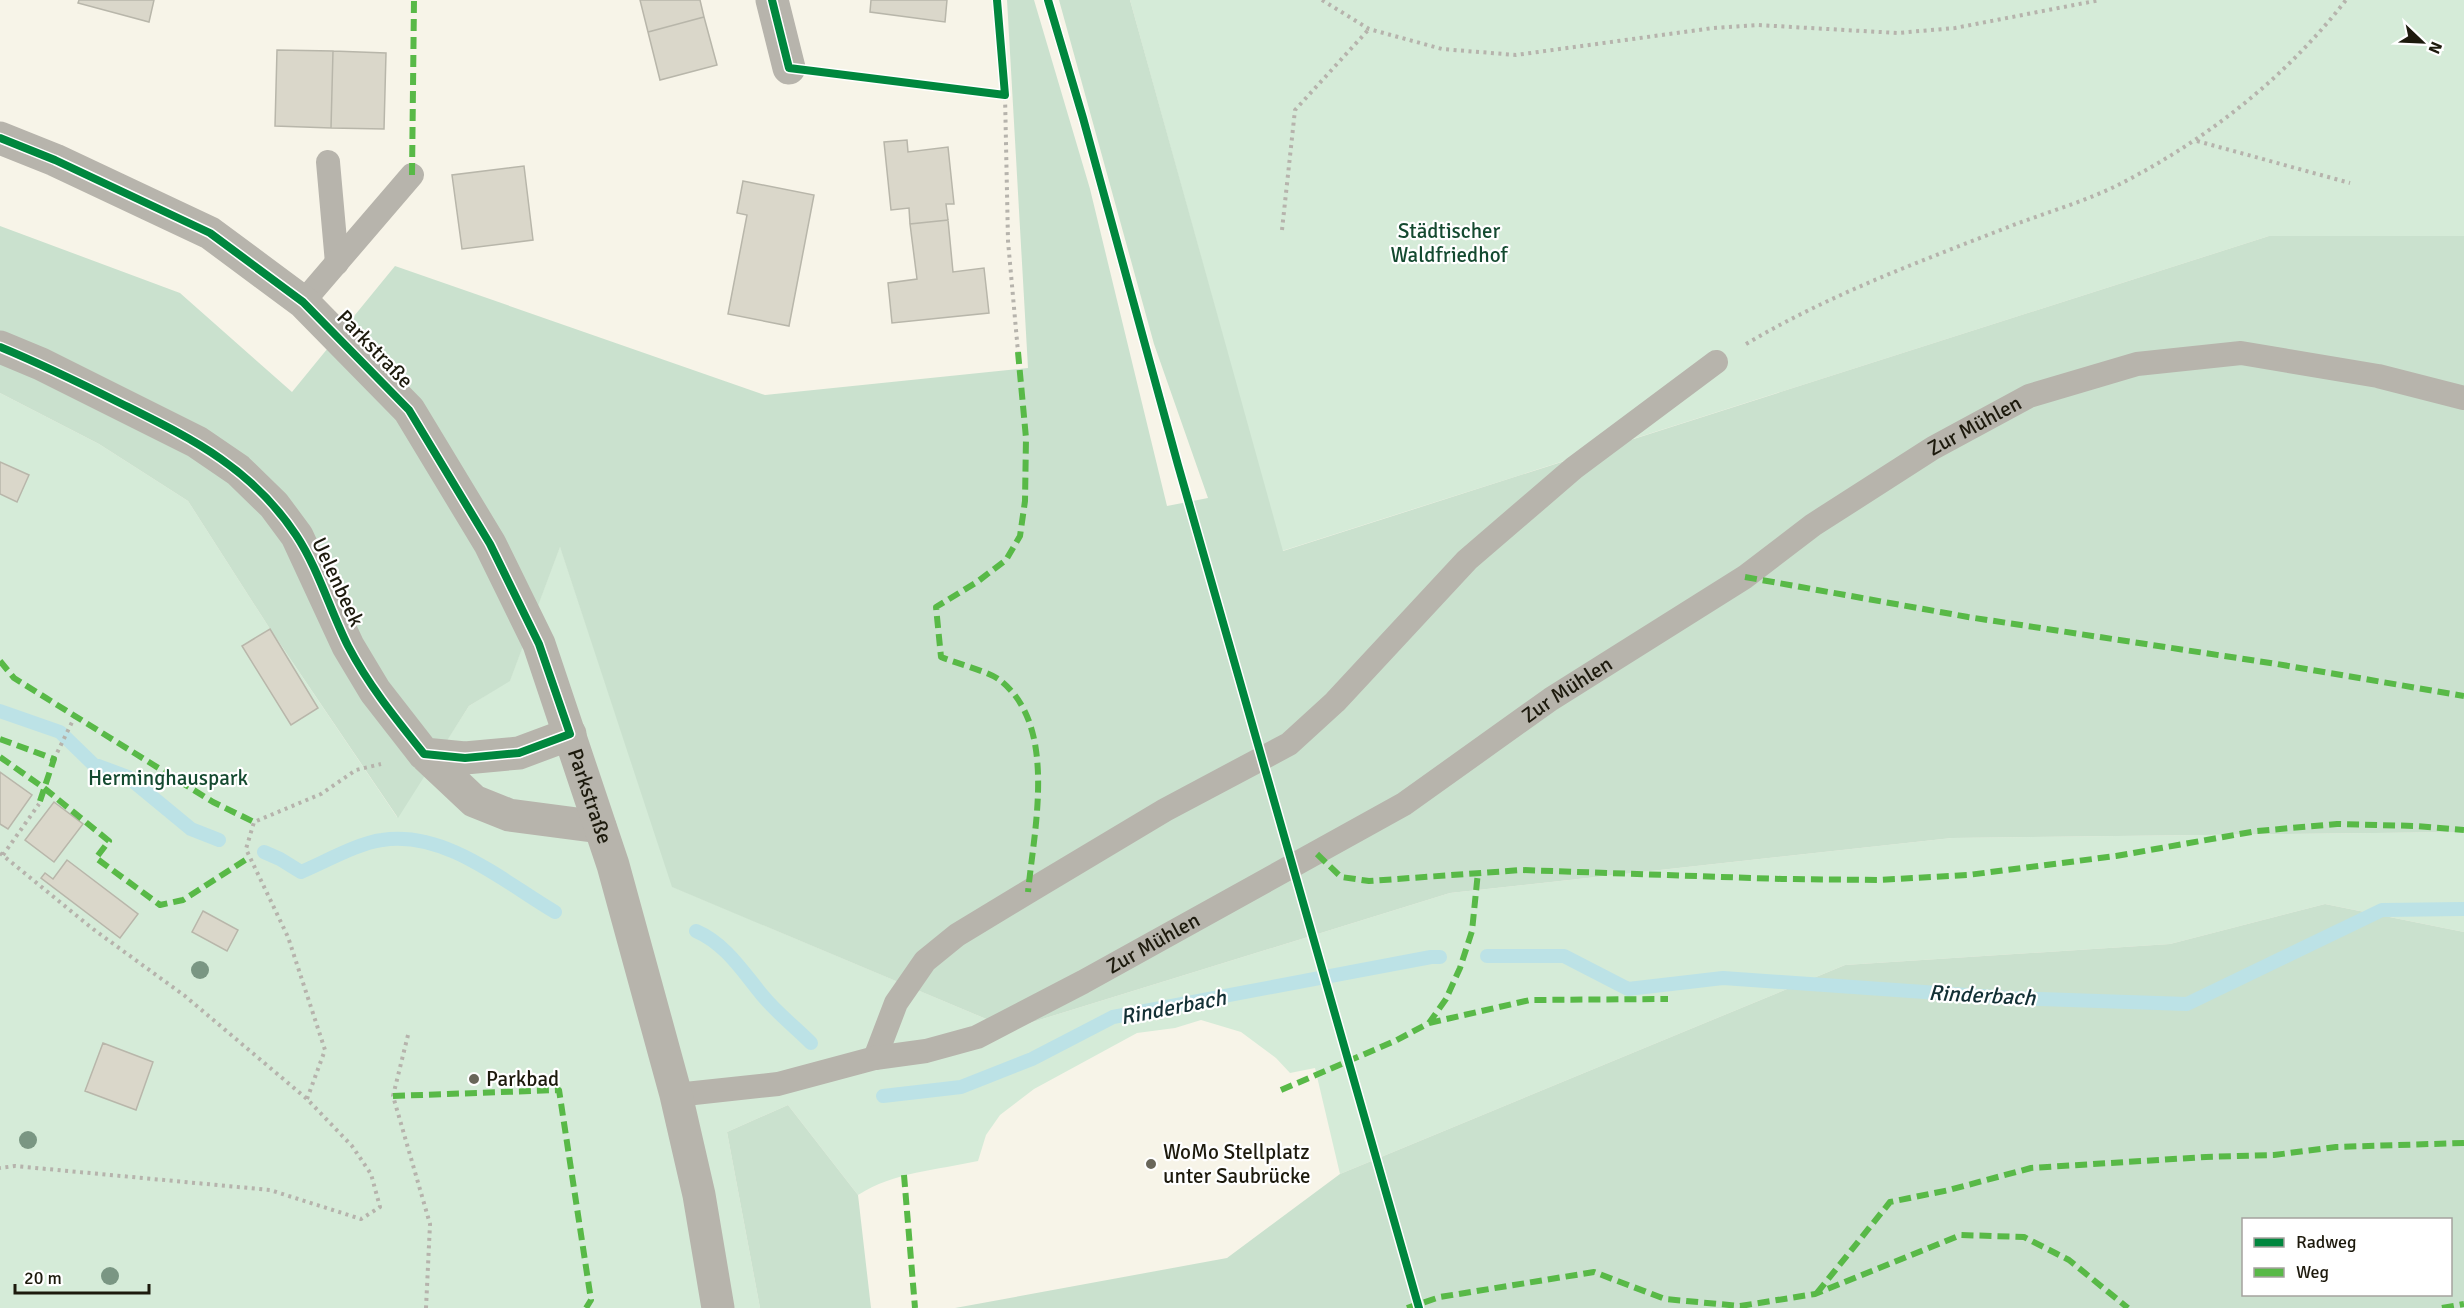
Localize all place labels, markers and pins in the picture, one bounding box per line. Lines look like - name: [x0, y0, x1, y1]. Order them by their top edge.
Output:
- place label: Parkbad: [486, 1066, 559, 1092]
- marker: Parkbad: [467, 1072, 481, 1086]
- place label: WoMo Stellplatz unter Saubrücke: [1163, 1139, 1311, 1189]
- marker: WoMo Stellplatz unter Saubrücke: [1144, 1157, 1158, 1171]

